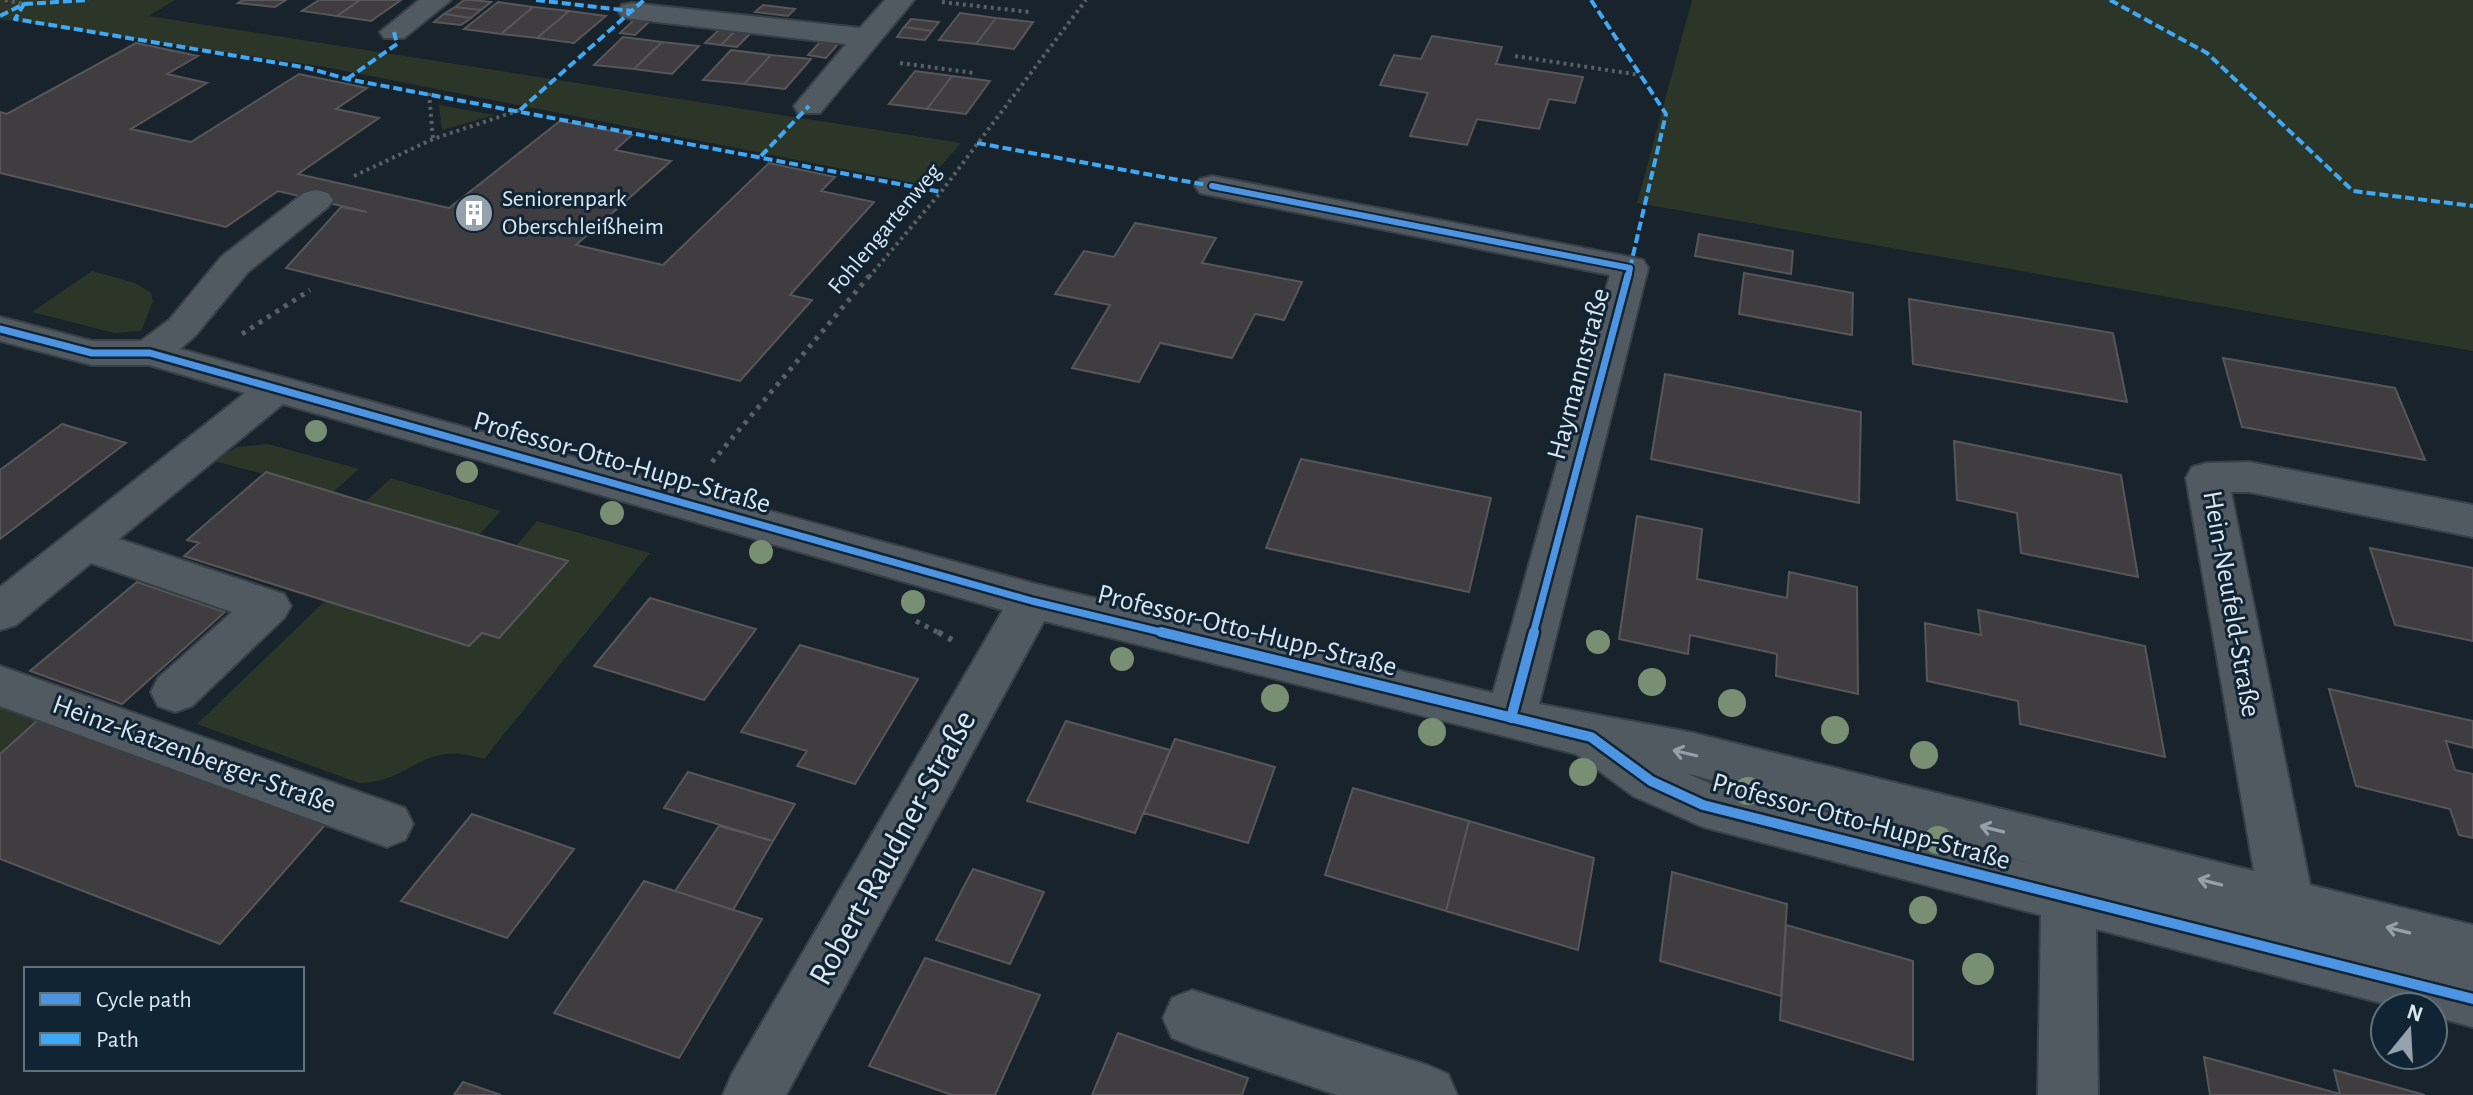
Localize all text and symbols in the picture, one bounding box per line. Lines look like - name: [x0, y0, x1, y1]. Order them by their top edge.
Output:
- street label: Fohlengartenweg: [824, 159, 946, 299]
- place label: Seniorenpark Oberschleißheim: [502, 187, 664, 239]
- building icon: Seniorenpark Oberschleißheim: [453, 192, 495, 234]
- street label: Haymannstraße: [1543, 285, 1615, 463]
- street label: Professor-Otto-Hupp-Straße: [470, 407, 774, 519]
- street label: Hein-Neufeld-Straße: [2197, 489, 2265, 719]
- street label: Professor-Otto-Hupp-Straße: [1094, 580, 1400, 682]
- street label: Heinz-Katzenberger-Straße: [49, 691, 339, 819]
- street label: Robert-Raudner-Straße: [803, 705, 983, 991]
- one-way arrow: [1673, 744, 1699, 759]
- street label: Professor-Otto-Hupp-Straße: [1709, 769, 2013, 875]
- one-way arrow: [1979, 820, 2005, 835]
- one-way arrow: [2198, 874, 2224, 889]
- one-way arrow: [2386, 921, 2411, 936]
- legend: [24, 967, 304, 1071]
- text: Cycle path: [96, 988, 192, 1012]
- north arrow: [2369, 991, 2449, 1071]
- text: N: [2404, 1000, 2426, 1026]
- text: Path: [96, 1028, 139, 1052]

